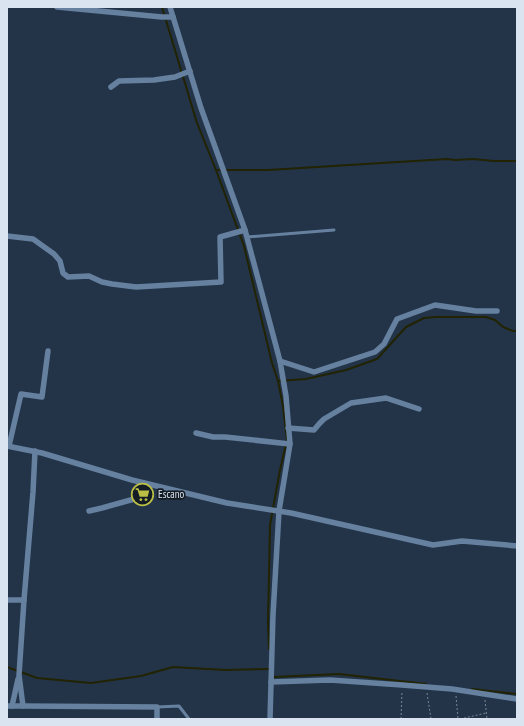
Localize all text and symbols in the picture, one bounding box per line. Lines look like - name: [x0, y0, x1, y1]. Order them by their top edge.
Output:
- supermarket icon: Escano: [130, 481, 156, 507]
- place label: Escano: [158, 487, 185, 501]

